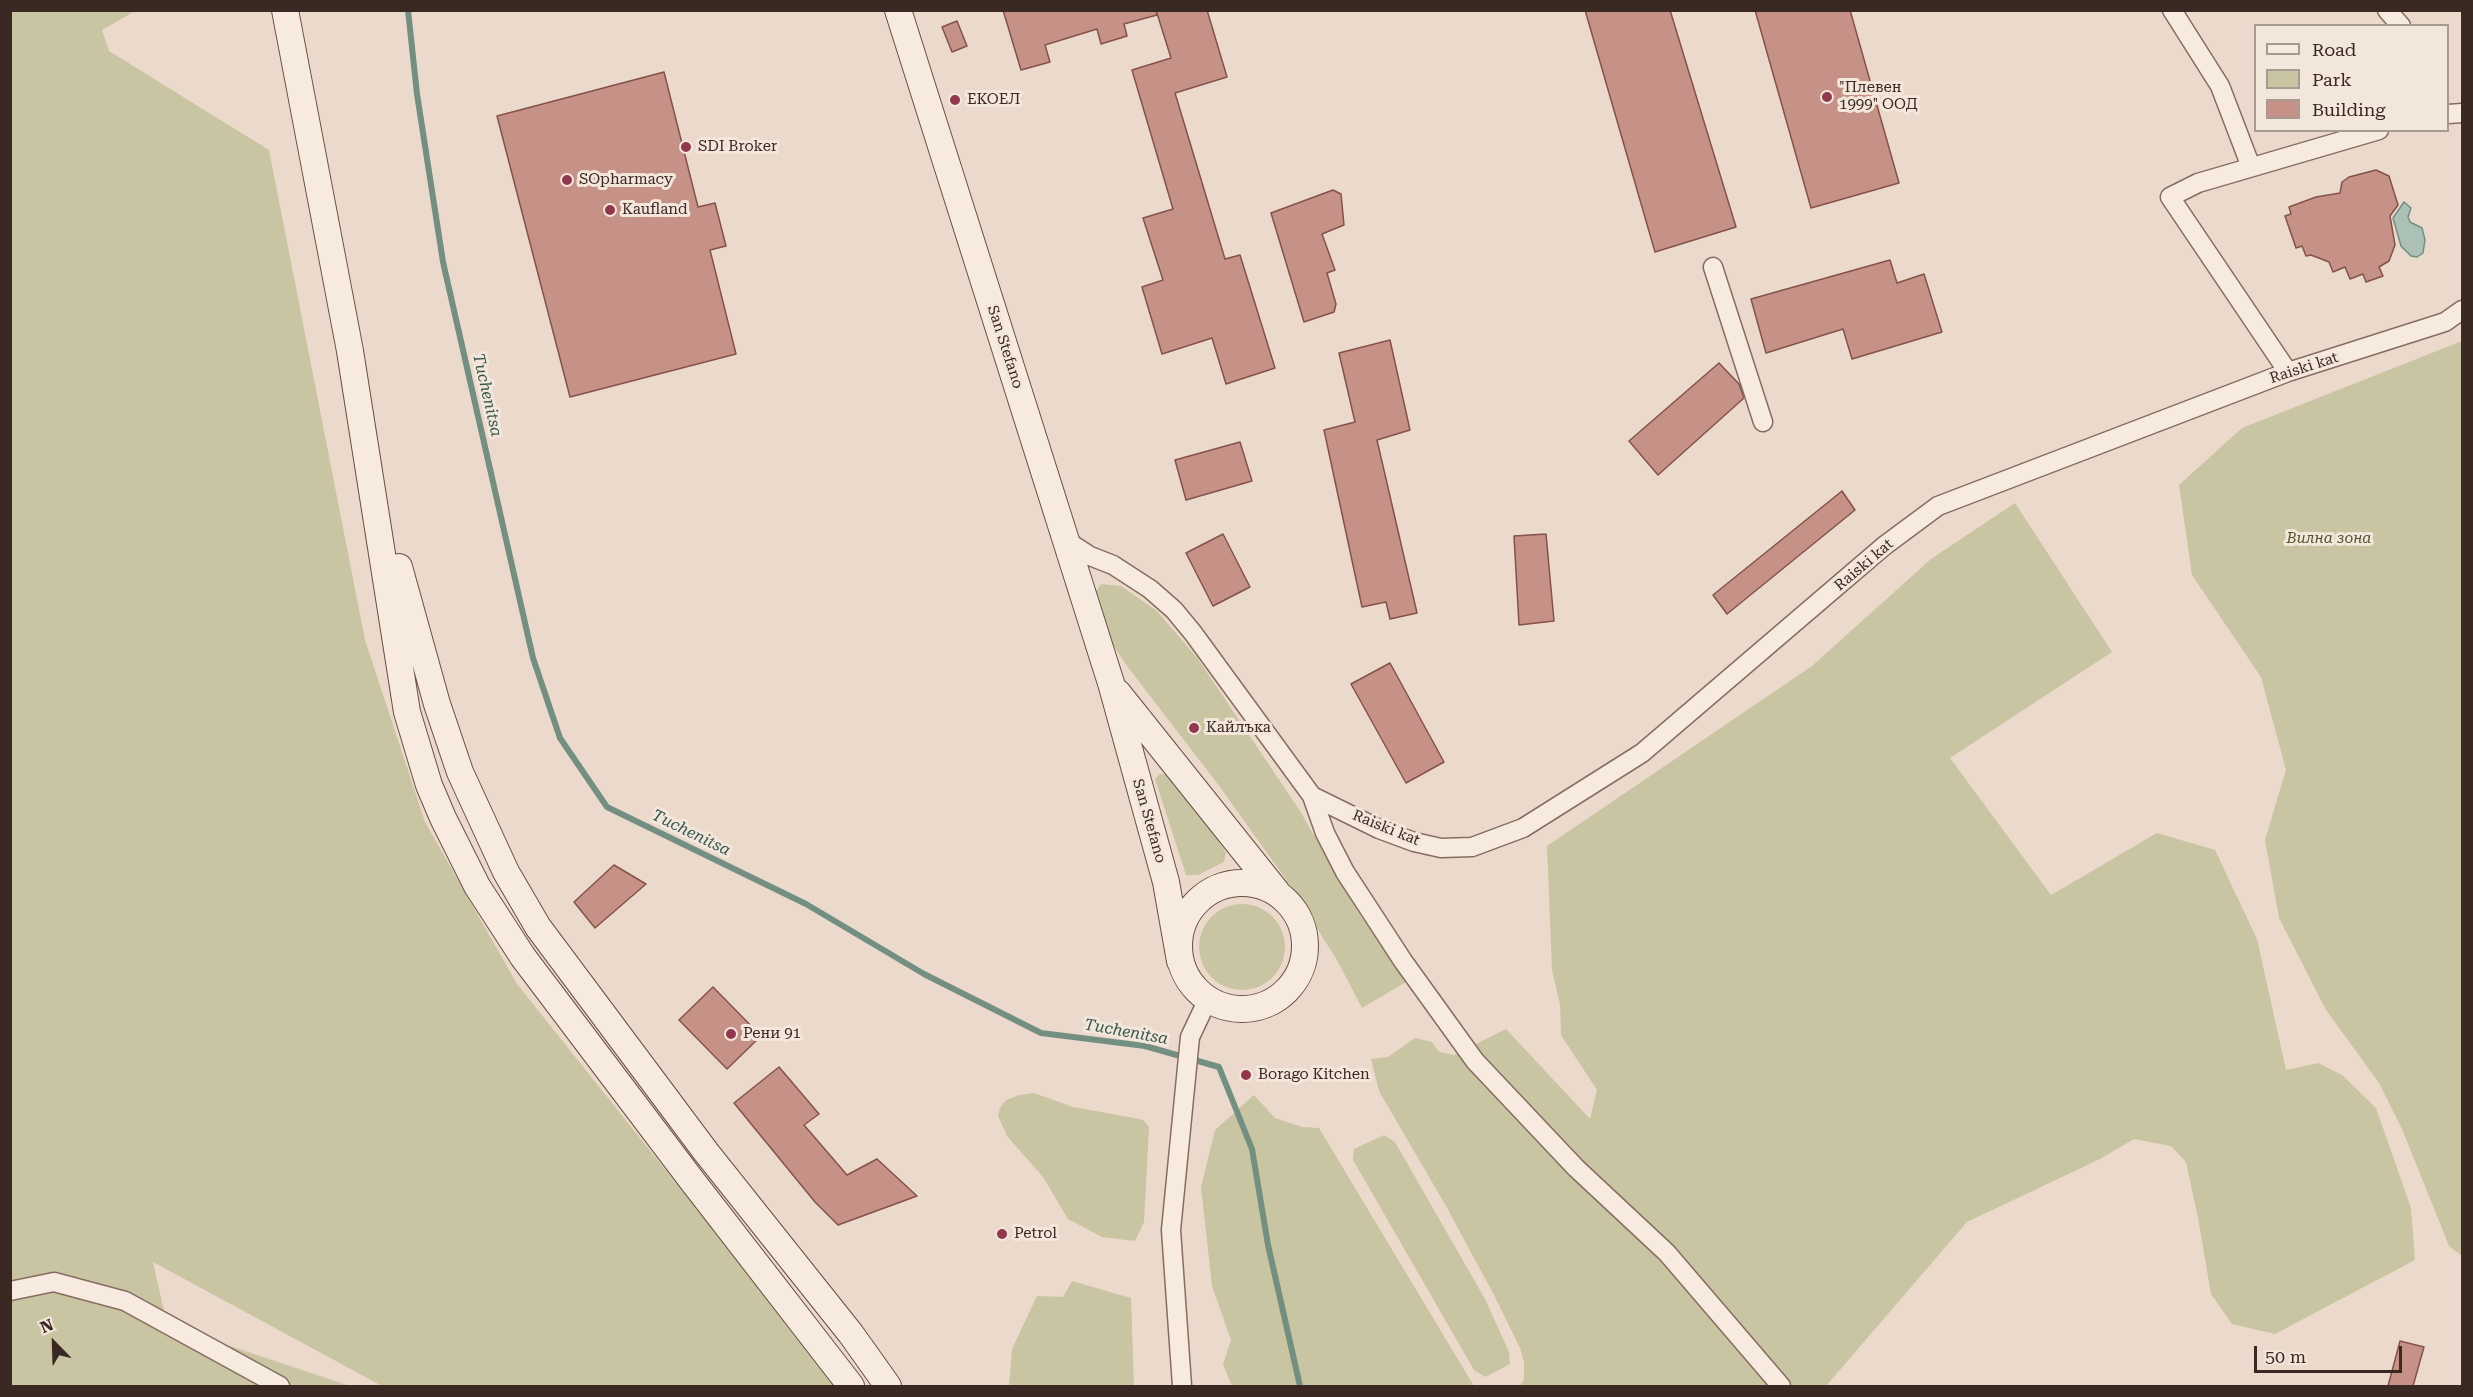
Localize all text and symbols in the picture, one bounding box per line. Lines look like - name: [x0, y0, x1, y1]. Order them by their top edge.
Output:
- legend: [2254, 24, 2449, 132]
- text: Road: [2312, 39, 2356, 60]
- text: Park: [2312, 69, 2352, 90]
- place label: "Плевен 1999" ООД: [1839, 79, 1918, 114]
- marker: "Плевен 1999" ООД: [1820, 90, 1834, 104]
- place label: ЕКОЕЛ: [967, 91, 1020, 109]
- marker: ЕКОЕЛ: [948, 93, 962, 107]
- text: Building: [2312, 99, 2386, 120]
- place label: SDI Broker: [698, 138, 777, 156]
- marker: SDI Broker: [679, 140, 693, 154]
- place label: SOpharmacy: [579, 171, 673, 189]
- marker: SOpharmacy: [560, 173, 574, 187]
- place label: Kaufland: [622, 201, 688, 219]
- marker: Kaufland: [603, 203, 617, 217]
- street label: San Stefano: [983, 303, 1027, 391]
- street label: Raiski kat: [2267, 348, 2341, 388]
- water label: Tuchenitsa: [468, 352, 506, 438]
- park label: Вилна зона: [2287, 530, 2371, 548]
- street label: Raiski kat: [1831, 535, 1897, 595]
- place label: Кайлъка: [1206, 719, 1271, 737]
- marker: Кайлъка: [1187, 721, 1201, 735]
- street label: San Stefano: [1128, 777, 1170, 865]
- water label: Tuchenitsa: [649, 806, 733, 860]
- street label: Raiski kat: [1350, 806, 1422, 850]
- water label: Tuchenitsa: [1083, 1015, 1169, 1049]
- place label: Рени 91: [743, 1025, 801, 1043]
- marker: Рени 91: [724, 1027, 738, 1041]
- place label: Borago Kitchen: [1258, 1066, 1370, 1084]
- marker: Borago Kitchen: [1239, 1068, 1253, 1082]
- place label: Petrol: [1014, 1225, 1057, 1243]
- marker: Petrol: [995, 1227, 1009, 1241]
- north arrow: [24, 1313, 84, 1373]
- text: N: [37, 1315, 56, 1337]
- scale bar: [2257, 1334, 2406, 1372]
- text: 50 m: [2265, 1346, 2306, 1367]

